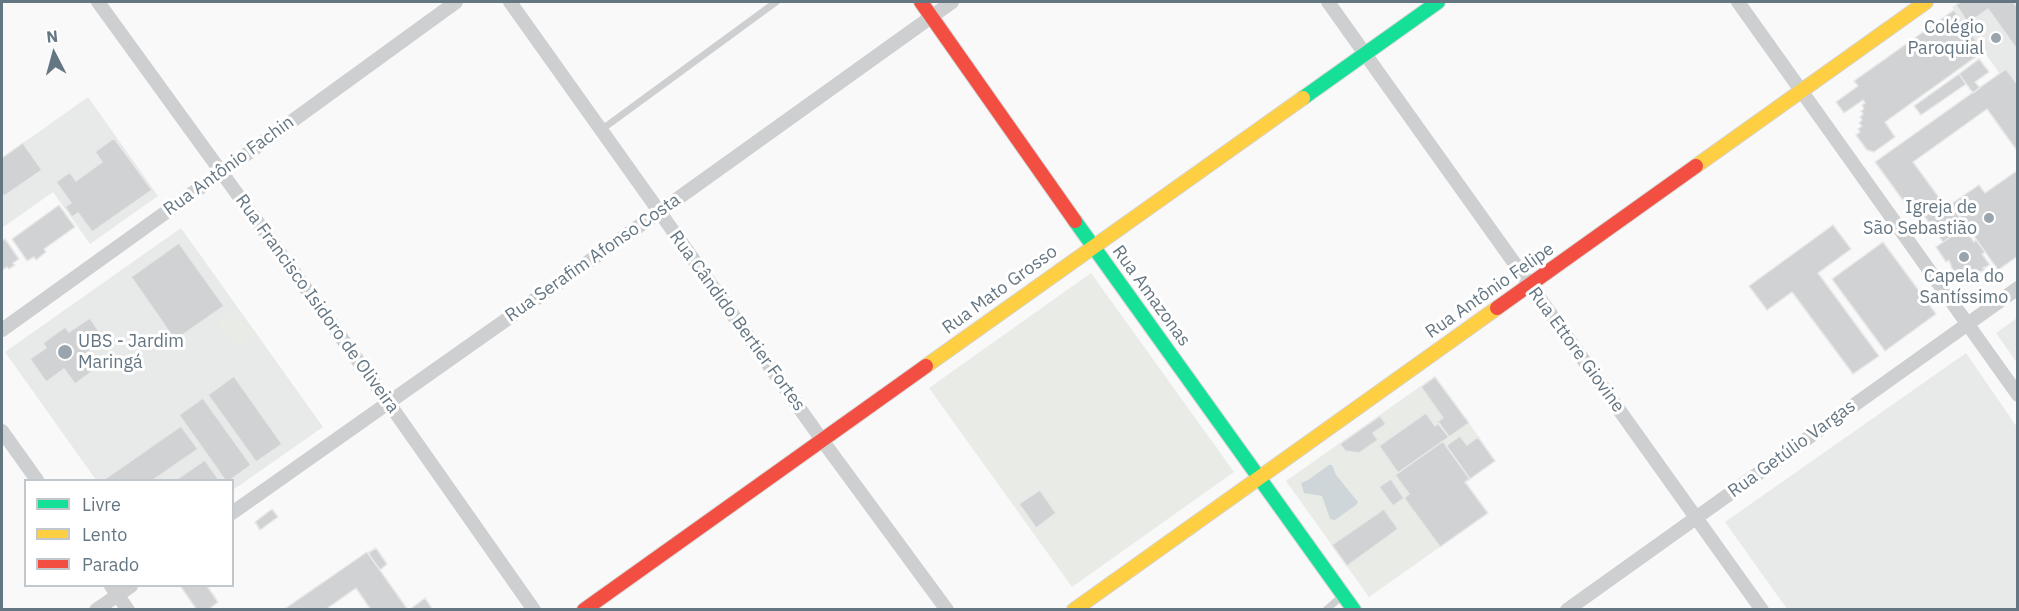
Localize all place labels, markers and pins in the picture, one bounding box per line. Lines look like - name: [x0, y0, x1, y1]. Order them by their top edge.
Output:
- place label: Colégio Paroquial: [1907, 17, 1984, 60]
- marker: Colégio Paroquial: [1989, 31, 2003, 45]
- place label: Igreja de São Sebastião: [1863, 197, 1977, 240]
- marker: Igreja de São Sebastião: [1982, 211, 1996, 225]
- marker: Capela do Santíssimo: [1957, 250, 1971, 264]
- place label: Capela do Santíssimo: [1920, 266, 2008, 308]
- place label: UBS - Jardim Maringá: [78, 331, 184, 374]
- marker: UBS - Jardim Maringá: [56, 343, 74, 361]

